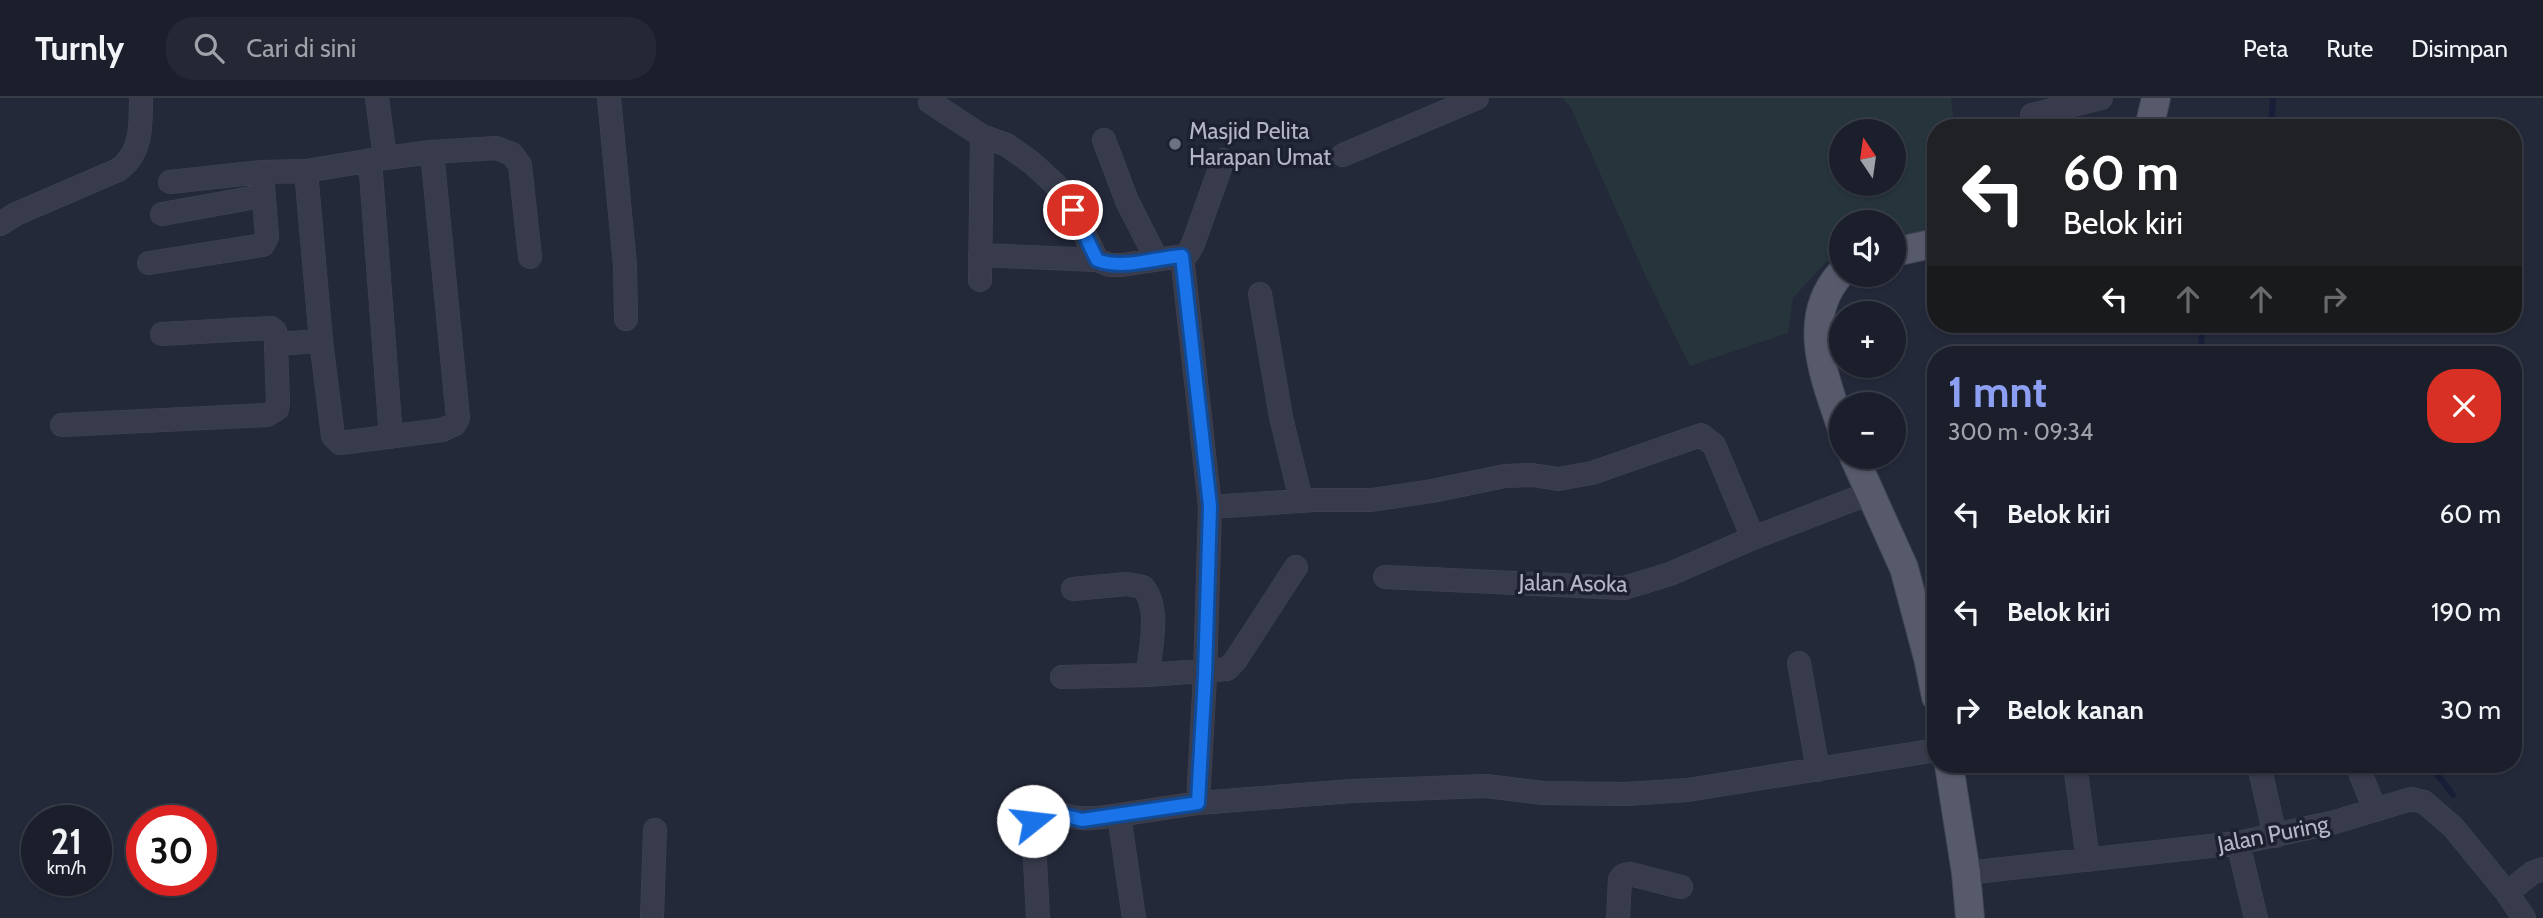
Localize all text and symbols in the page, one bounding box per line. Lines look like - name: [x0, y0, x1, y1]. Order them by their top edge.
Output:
- search box: [166, 17, 656, 80]
- text: Turnly: [35, 28, 124, 68]
- icon: search: [190, 29, 228, 67]
- text: Cari di sini: [246, 32, 356, 64]
- text: Peta: [2243, 34, 2288, 63]
- text: Rute: [2326, 34, 2373, 63]
- text: Disimpan: [2411, 34, 2508, 63]
- place label: Masjid Pelita Harapan Umat: [1189, 117, 1331, 171]
- north arrow: [1829, 119, 1906, 196]
- map controls: [1829, 119, 1906, 469]
- marker: Masjid Pelita Harapan Umat: [1167, 136, 1183, 152]
- text: 60 m: [2063, 143, 2179, 202]
- icon: left: [1948, 147, 2039, 238]
- pin: [1043, 180, 1103, 240]
- icon: arrive: [1054, 191, 1092, 229]
- text: Belok kiri: [2063, 203, 2183, 242]
- button: sound: [1829, 210, 1906, 287]
- icon: left: [2096, 280, 2134, 318]
- icon: ahead: [2169, 280, 2207, 318]
- icon: ahead: [2242, 280, 2280, 318]
- icon: right: [2315, 280, 2353, 318]
- button: +: [1829, 301, 1906, 378]
- text: 1 mnt: [1948, 366, 2047, 418]
- button: close: [2427, 369, 2501, 443]
- button: −: [1829, 392, 1906, 469]
- text: 300 m · 09:34: [1948, 418, 2093, 446]
- icon: left: [1948, 495, 1986, 533]
- text: Belok kiri: [2007, 498, 2110, 530]
- text: 60 m: [2439, 498, 2501, 530]
- street label: Jalan Asoka: [1517, 568, 1628, 598]
- icon: left: [1948, 593, 1986, 631]
- text: Belok kiri: [2007, 596, 2110, 628]
- text: 190 m: [2431, 596, 2501, 628]
- icon: right: [1948, 691, 1986, 729]
- text: Belok kanan: [2007, 694, 2144, 726]
- text: 30 m: [2440, 694, 2501, 726]
- position arrow: [996, 784, 1070, 858]
- speed limit sign: 30: [126, 805, 217, 896]
- street label: Jalan Puring: [2214, 809, 2332, 859]
- text: 21: [51, 820, 82, 863]
- text: km/h: [47, 857, 86, 879]

